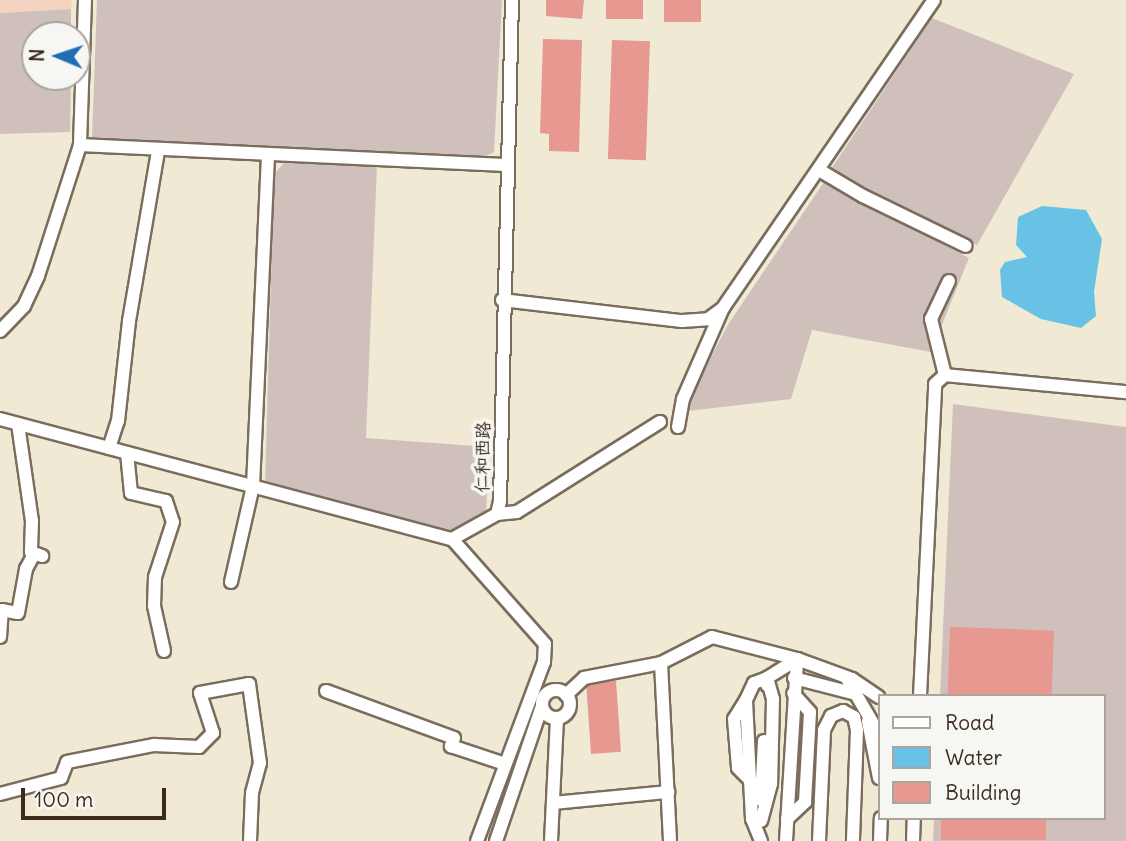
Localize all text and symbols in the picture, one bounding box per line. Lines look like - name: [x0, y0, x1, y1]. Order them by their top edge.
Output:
- north arrow: [21, 21, 91, 91]
- text: N: [25, 48, 49, 62]
- street label: 仁和西路: [472, 421, 494, 493]
- legend: [878, 694, 1105, 820]
- text: Road: [945, 709, 994, 736]
- text: Water: [945, 744, 1002, 771]
- scale bar: [24, 774, 170, 818]
- text: Building: [945, 779, 1021, 806]
- text: 100 m: [34, 786, 93, 813]

